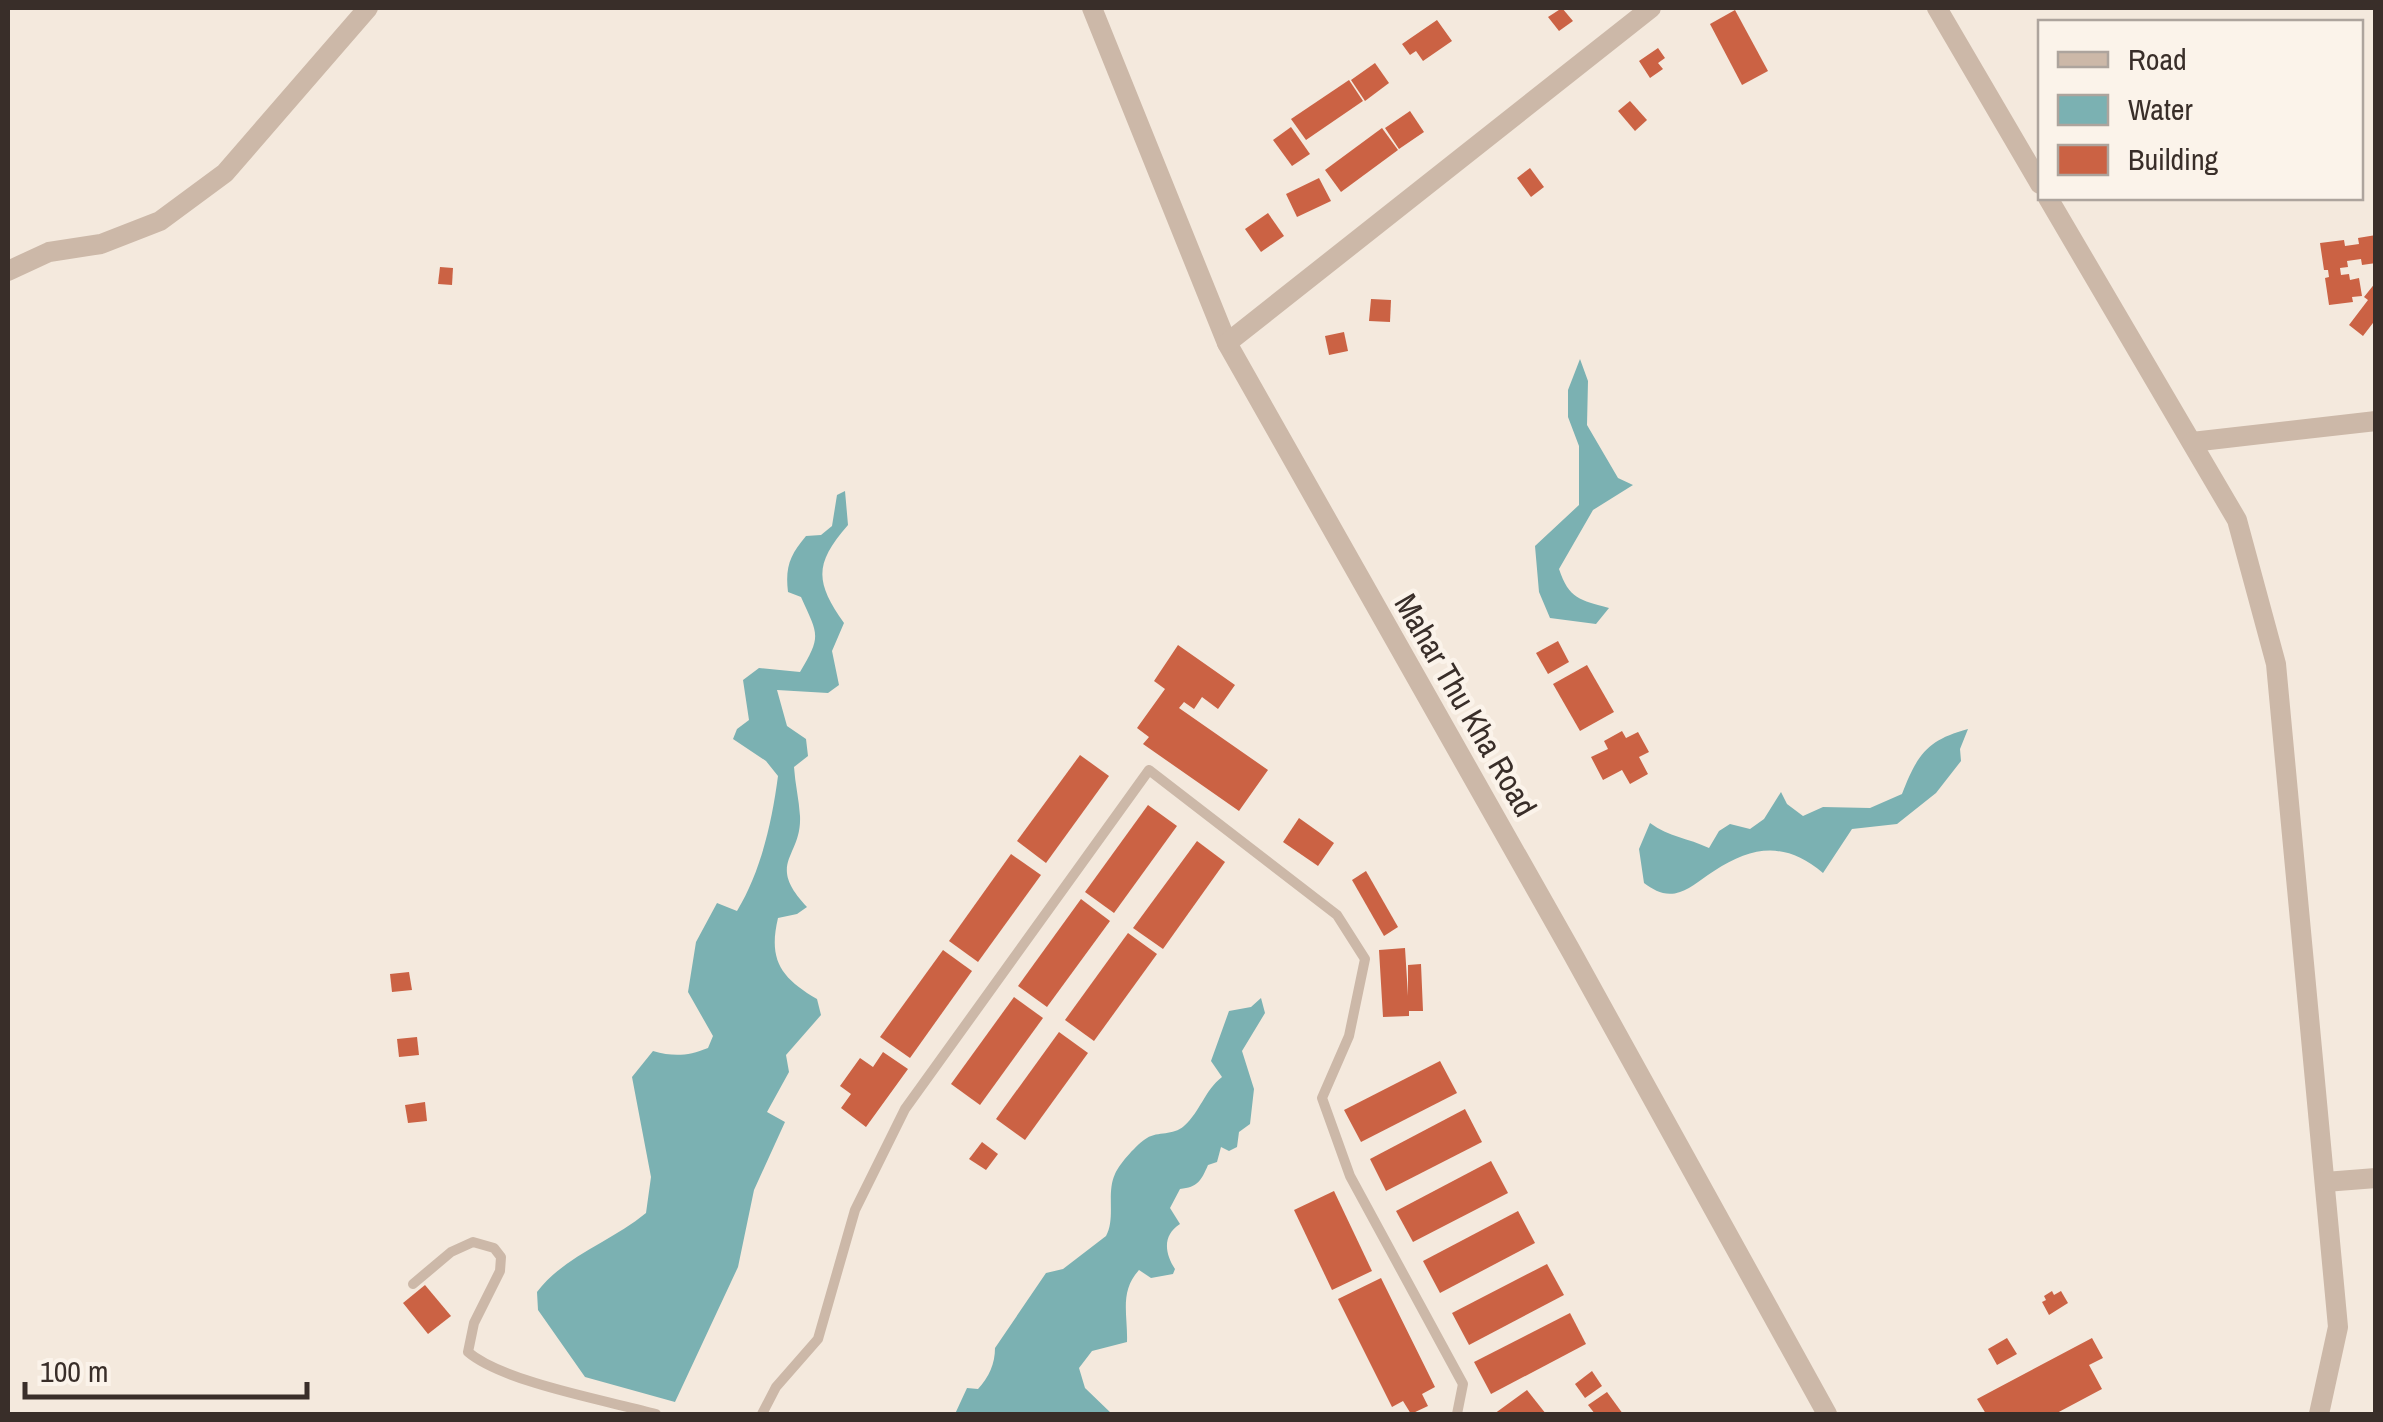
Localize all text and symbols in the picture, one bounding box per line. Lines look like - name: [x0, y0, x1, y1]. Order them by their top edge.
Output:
- legend: [2038, 20, 2363, 200]
- text: Road: [2128, 39, 2187, 79]
- text: Water: [2128, 89, 2194, 129]
- text: Building: [2128, 139, 2219, 179]
- street label: Mahar Thu Kha Road: [1385, 586, 1547, 824]
- scale bar: [25, 1337, 308, 1399]
- text: 100 m: [40, 1351, 108, 1391]

